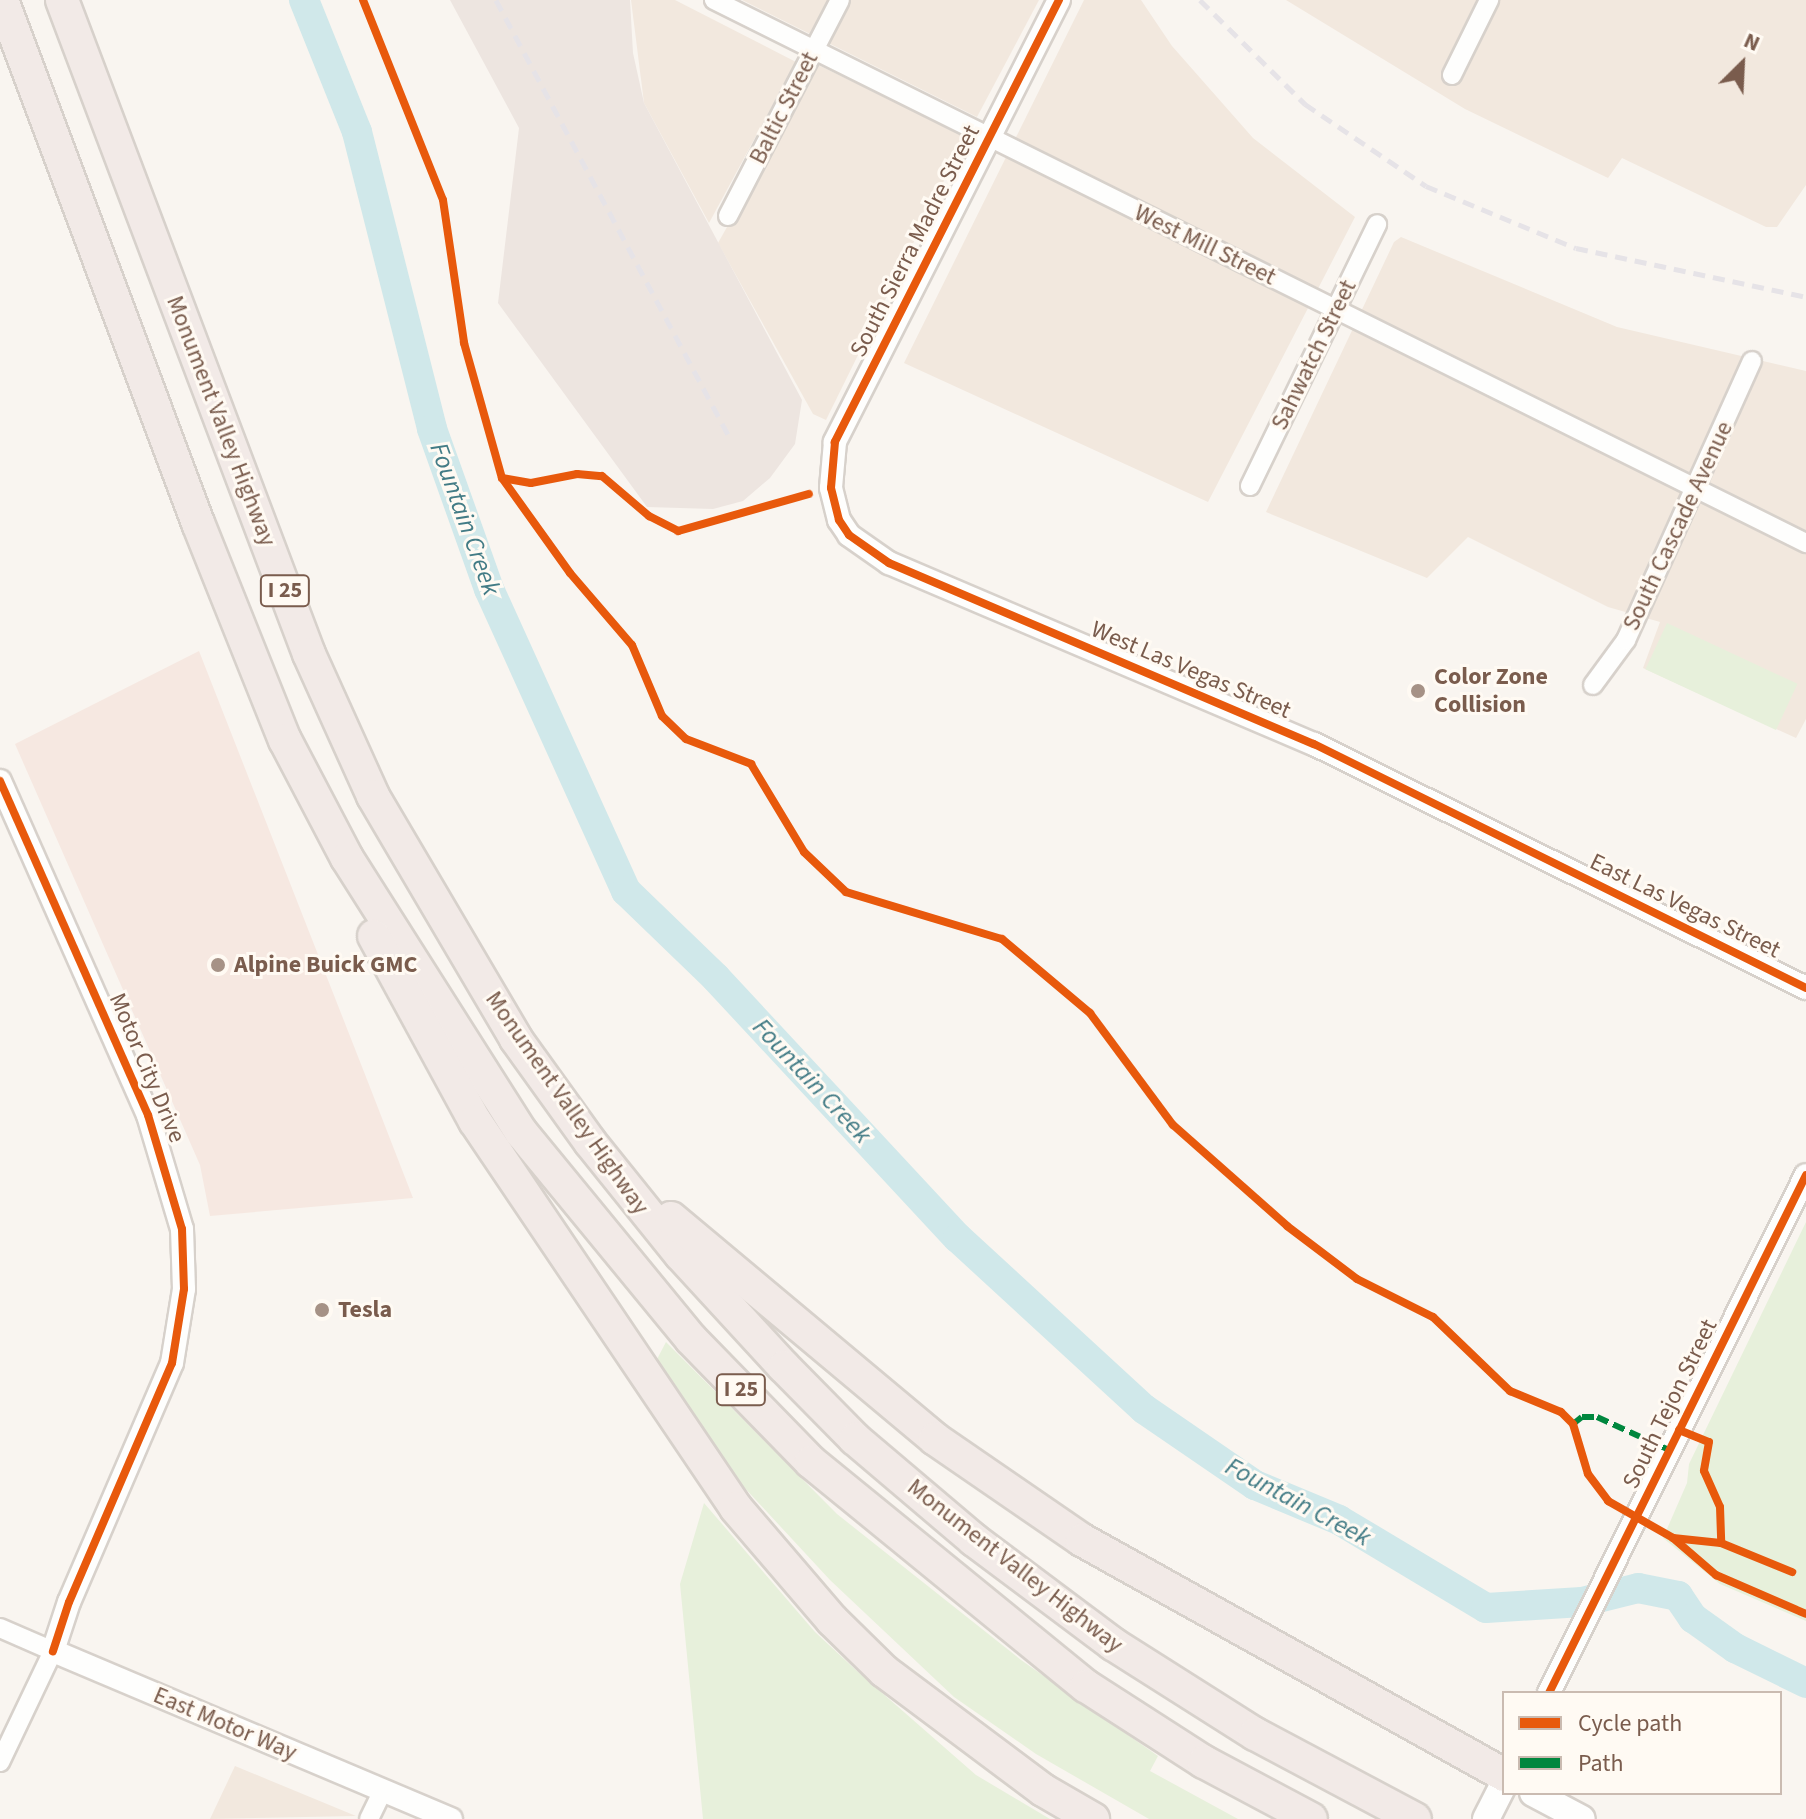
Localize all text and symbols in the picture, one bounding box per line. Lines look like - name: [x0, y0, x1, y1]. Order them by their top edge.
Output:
- north arrow: [1702, 24, 1782, 104]
- text: N: [1739, 24, 1765, 60]
- street label: Baltic Street: [743, 47, 825, 169]
- street label: South Sierra Madre Street: [844, 120, 986, 362]
- street label: West Mill Street: [1130, 198, 1280, 292]
- street label: Sahwatch Street: [1265, 275, 1363, 435]
- street label: Monument Valley Highway: [160, 292, 282, 550]
- street label: South Cascade Avenue: [1617, 417, 1739, 635]
- water label: Fountain Creek: [423, 439, 507, 599]
- road number: I 25: [259, 573, 311, 609]
- street label: West Las Vegas Street: [1087, 615, 1295, 725]
- place label: Color Zone Collision: [1434, 663, 1548, 719]
- marker: Color Zone Collision: [1409, 682, 1427, 700]
- street label: East Las Vegas Street: [1585, 847, 1785, 965]
- place label: Alpine Buick GMC: [234, 951, 417, 979]
- marker: Alpine Buick GMC: [209, 956, 227, 974]
- street label: Monument Valley Highway: [479, 986, 655, 1220]
- street label: Motor City Drive: [103, 989, 191, 1147]
- water label: Fountain Creek: [746, 1012, 878, 1150]
- place label: Tesla: [338, 1296, 392, 1324]
- marker: Tesla: [313, 1301, 331, 1319]
- street label: South Tejon Street: [1617, 1315, 1723, 1493]
- road number: I 25: [715, 1372, 767, 1408]
- water label: Fountain Creek: [1220, 1451, 1376, 1553]
- street label: Monument Valley Highway: [901, 1473, 1129, 1659]
- street label: East Motor Way: [149, 1681, 301, 1767]
- legend: [1502, 1691, 1782, 1795]
- text: Cycle path: [1578, 1706, 1682, 1741]
- text: Path: [1578, 1746, 1624, 1781]

